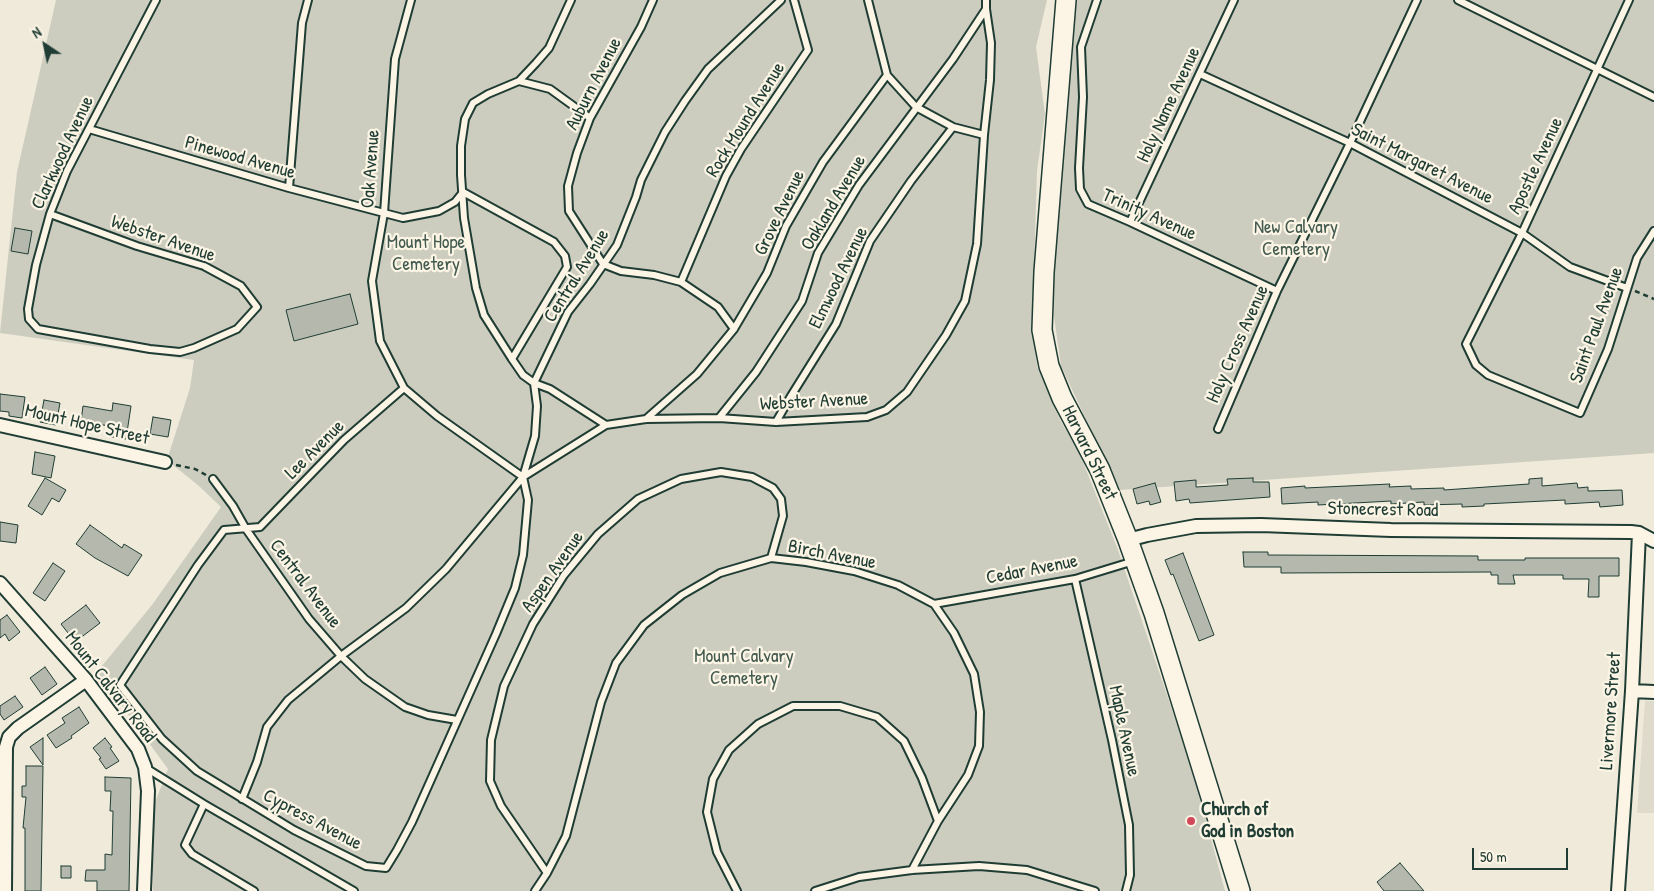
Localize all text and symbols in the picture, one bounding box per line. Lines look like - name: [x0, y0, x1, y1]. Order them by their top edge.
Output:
- north arrow: [20, 20, 70, 70]
- text: N: [28, 22, 45, 42]
- street label: Auburn Avenue: [561, 34, 627, 134]
- street label: Holy Name Avenue: [1132, 44, 1206, 166]
- street label: Rock Mound Avenue: [702, 58, 790, 182]
- street label: Clarkwood Avenue: [27, 93, 99, 213]
- street label: Apostle Avenue: [1504, 114, 1568, 218]
- street label: Saint Margaret Avenue: [1347, 118, 1497, 210]
- street label: Oak Avenue: [357, 129, 385, 209]
- street label: Pinewood Avenue: [182, 131, 298, 185]
- street label: Oakland Avenue: [797, 151, 871, 255]
- street label: Grove Avenue: [750, 167, 810, 259]
- street label: Trinity Avenue: [1098, 184, 1200, 246]
- street label: Webster Avenue: [108, 211, 218, 267]
- park label: New Calvary Cemetery: [1254, 217, 1338, 261]
- street label: Elmwood Avenue: [805, 223, 873, 333]
- street label: Central Avenue: [539, 225, 615, 327]
- park label: Mount Hope Cemetery: [387, 232, 465, 276]
- street label: Saint Paul Avenue: [1565, 264, 1629, 386]
- street label: Holy Cross Avenue: [1202, 282, 1274, 406]
- street label: Webster Avenue: [759, 388, 869, 416]
- street label: Mount Hope Street: [23, 400, 151, 450]
- street label: Harvard Street: [1056, 402, 1122, 504]
- street label: Lee Avenue: [281, 416, 349, 484]
- street label: Stonecrest Road: [1327, 498, 1439, 522]
- street label: Aspen Avenue: [517, 527, 589, 617]
- street label: Central Avenue: [264, 535, 346, 633]
- street label: Birch Avenue: [786, 535, 878, 575]
- street label: Cedar Avenue: [984, 550, 1080, 590]
- street label: Mount Calvary Road: [59, 627, 161, 747]
- park label: Mount Calvary Cemetery: [694, 646, 794, 690]
- street label: Livermore Street: [1596, 651, 1626, 771]
- street label: Maple Avenue: [1103, 684, 1145, 778]
- street label: Cypress Avenue: [259, 784, 365, 856]
- place label: Church of God in Boston: [1201, 799, 1294, 843]
- marker: Church of God in Boston: [1185, 815, 1197, 827]
- scale bar: [1474, 838, 1570, 870]
- text: 50 m: [1480, 846, 1507, 867]

